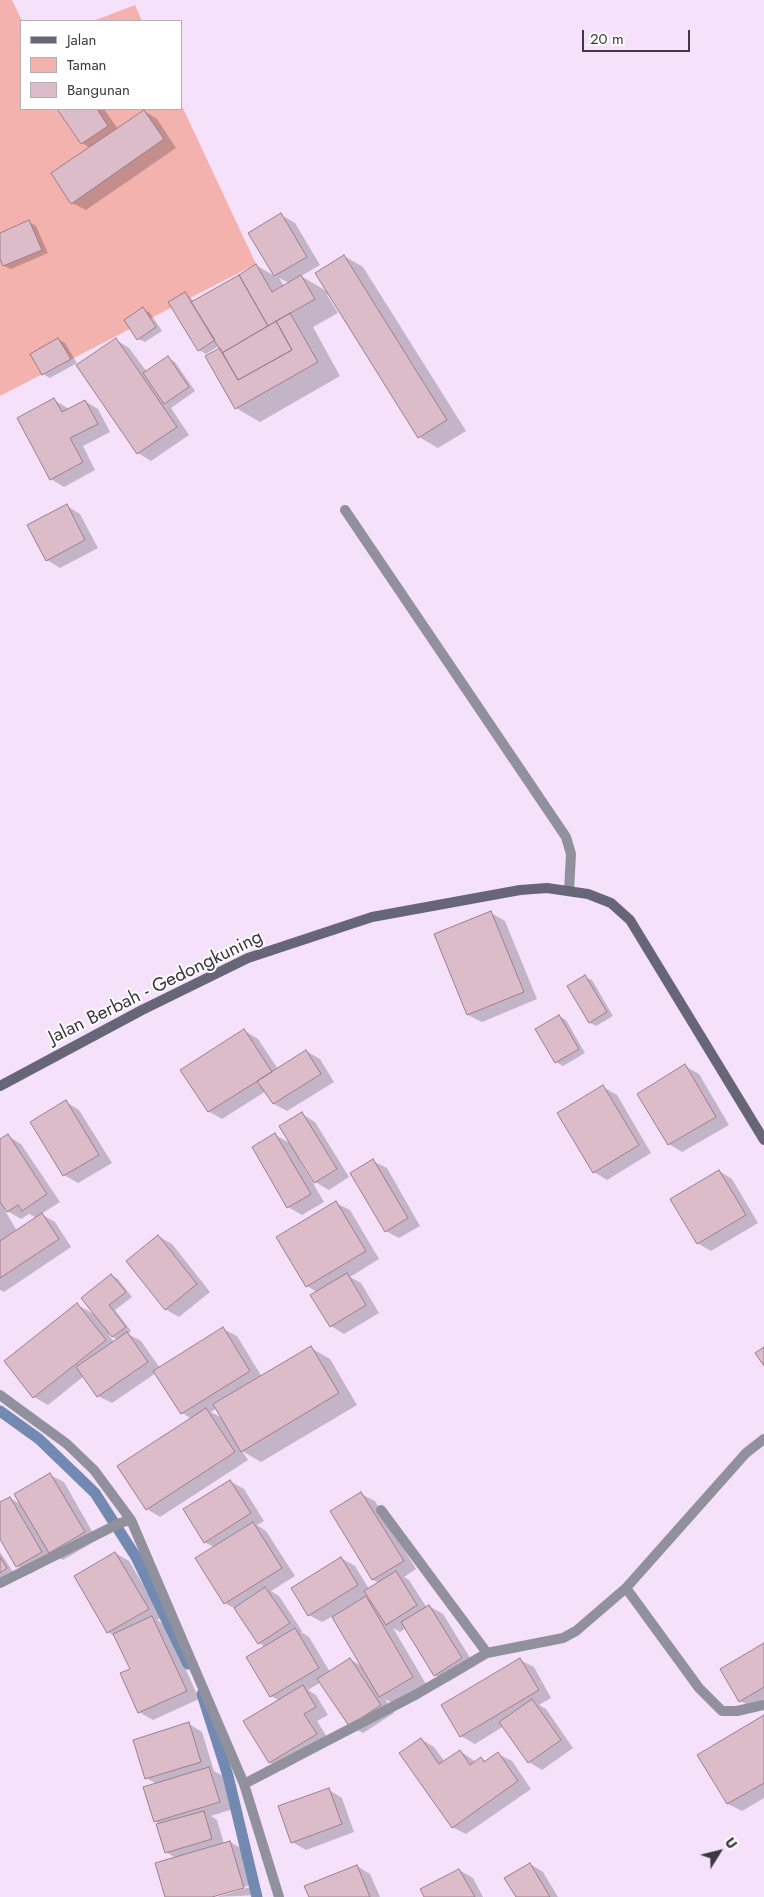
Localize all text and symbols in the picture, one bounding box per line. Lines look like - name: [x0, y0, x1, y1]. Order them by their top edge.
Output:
- legend: [20, 20, 182, 110]
- scale bar: [584, 20, 692, 52]
- text: 20 m: [590, 28, 624, 50]
- text: Jalan: [67, 29, 96, 51]
- text: Taman: [67, 54, 106, 76]
- text: Bangunan: [67, 79, 130, 101]
- street label: Jalan Berbah - Gedongkuning: [45, 926, 267, 1050]
- north arrow: [694, 1827, 744, 1877]
- text: U: [720, 1833, 742, 1853]

